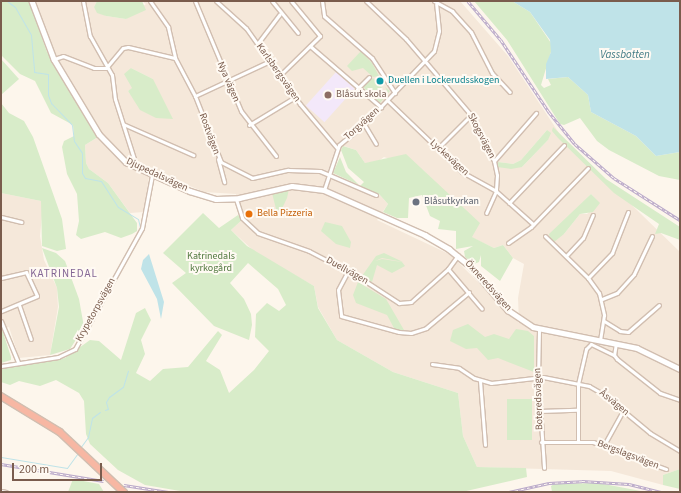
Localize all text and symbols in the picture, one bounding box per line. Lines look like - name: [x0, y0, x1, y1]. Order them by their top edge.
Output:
- street label: Karlsbergsvägen: [253, 41, 303, 105]
- water label: Vassbotten: [600, 48, 650, 62]
- street label: Nya vägen: [214, 60, 242, 104]
- place label: Duellen i Lockerudsskogen: [388, 75, 499, 87]
- marker: Duellen i Lockerudsskogen: [375, 76, 385, 86]
- place label: Blåsut skola: [336, 89, 386, 101]
- marker: Blåsut skola: [323, 90, 333, 100]
- street label: Torgvägen: [342, 105, 382, 143]
- street label: Skogsvägen: [464, 111, 498, 161]
- street label: Rostvägen: [196, 112, 222, 156]
- street label: Lyckevägen: [427, 137, 471, 179]
- street label: Djupedalsvägen: [124, 155, 190, 195]
- place label: Blåsutkyrkan: [424, 196, 479, 208]
- marker: Blåsutkyrkan: [411, 197, 421, 207]
- place label: Bella Pizzeria: [257, 208, 312, 220]
- marker: Bella Pizzeria: [244, 209, 254, 219]
- park label: Katrinedals kyrkogård: [187, 250, 235, 274]
- street label: Duellvägen: [324, 254, 370, 288]
- street label: Öxneredsvägen: [462, 258, 514, 314]
- district label: KATRINEDAL: [30, 267, 98, 281]
- street label: Krypetorpsvägen: [73, 276, 119, 344]
- street label: Boteredsvägen: [532, 368, 546, 430]
- street label: Åsvägen: [597, 387, 631, 419]
- street label: Bergslagsvägen: [595, 438, 661, 472]
- scale bar: [14, 455, 104, 481]
- text: 200 m: [19, 461, 49, 478]

